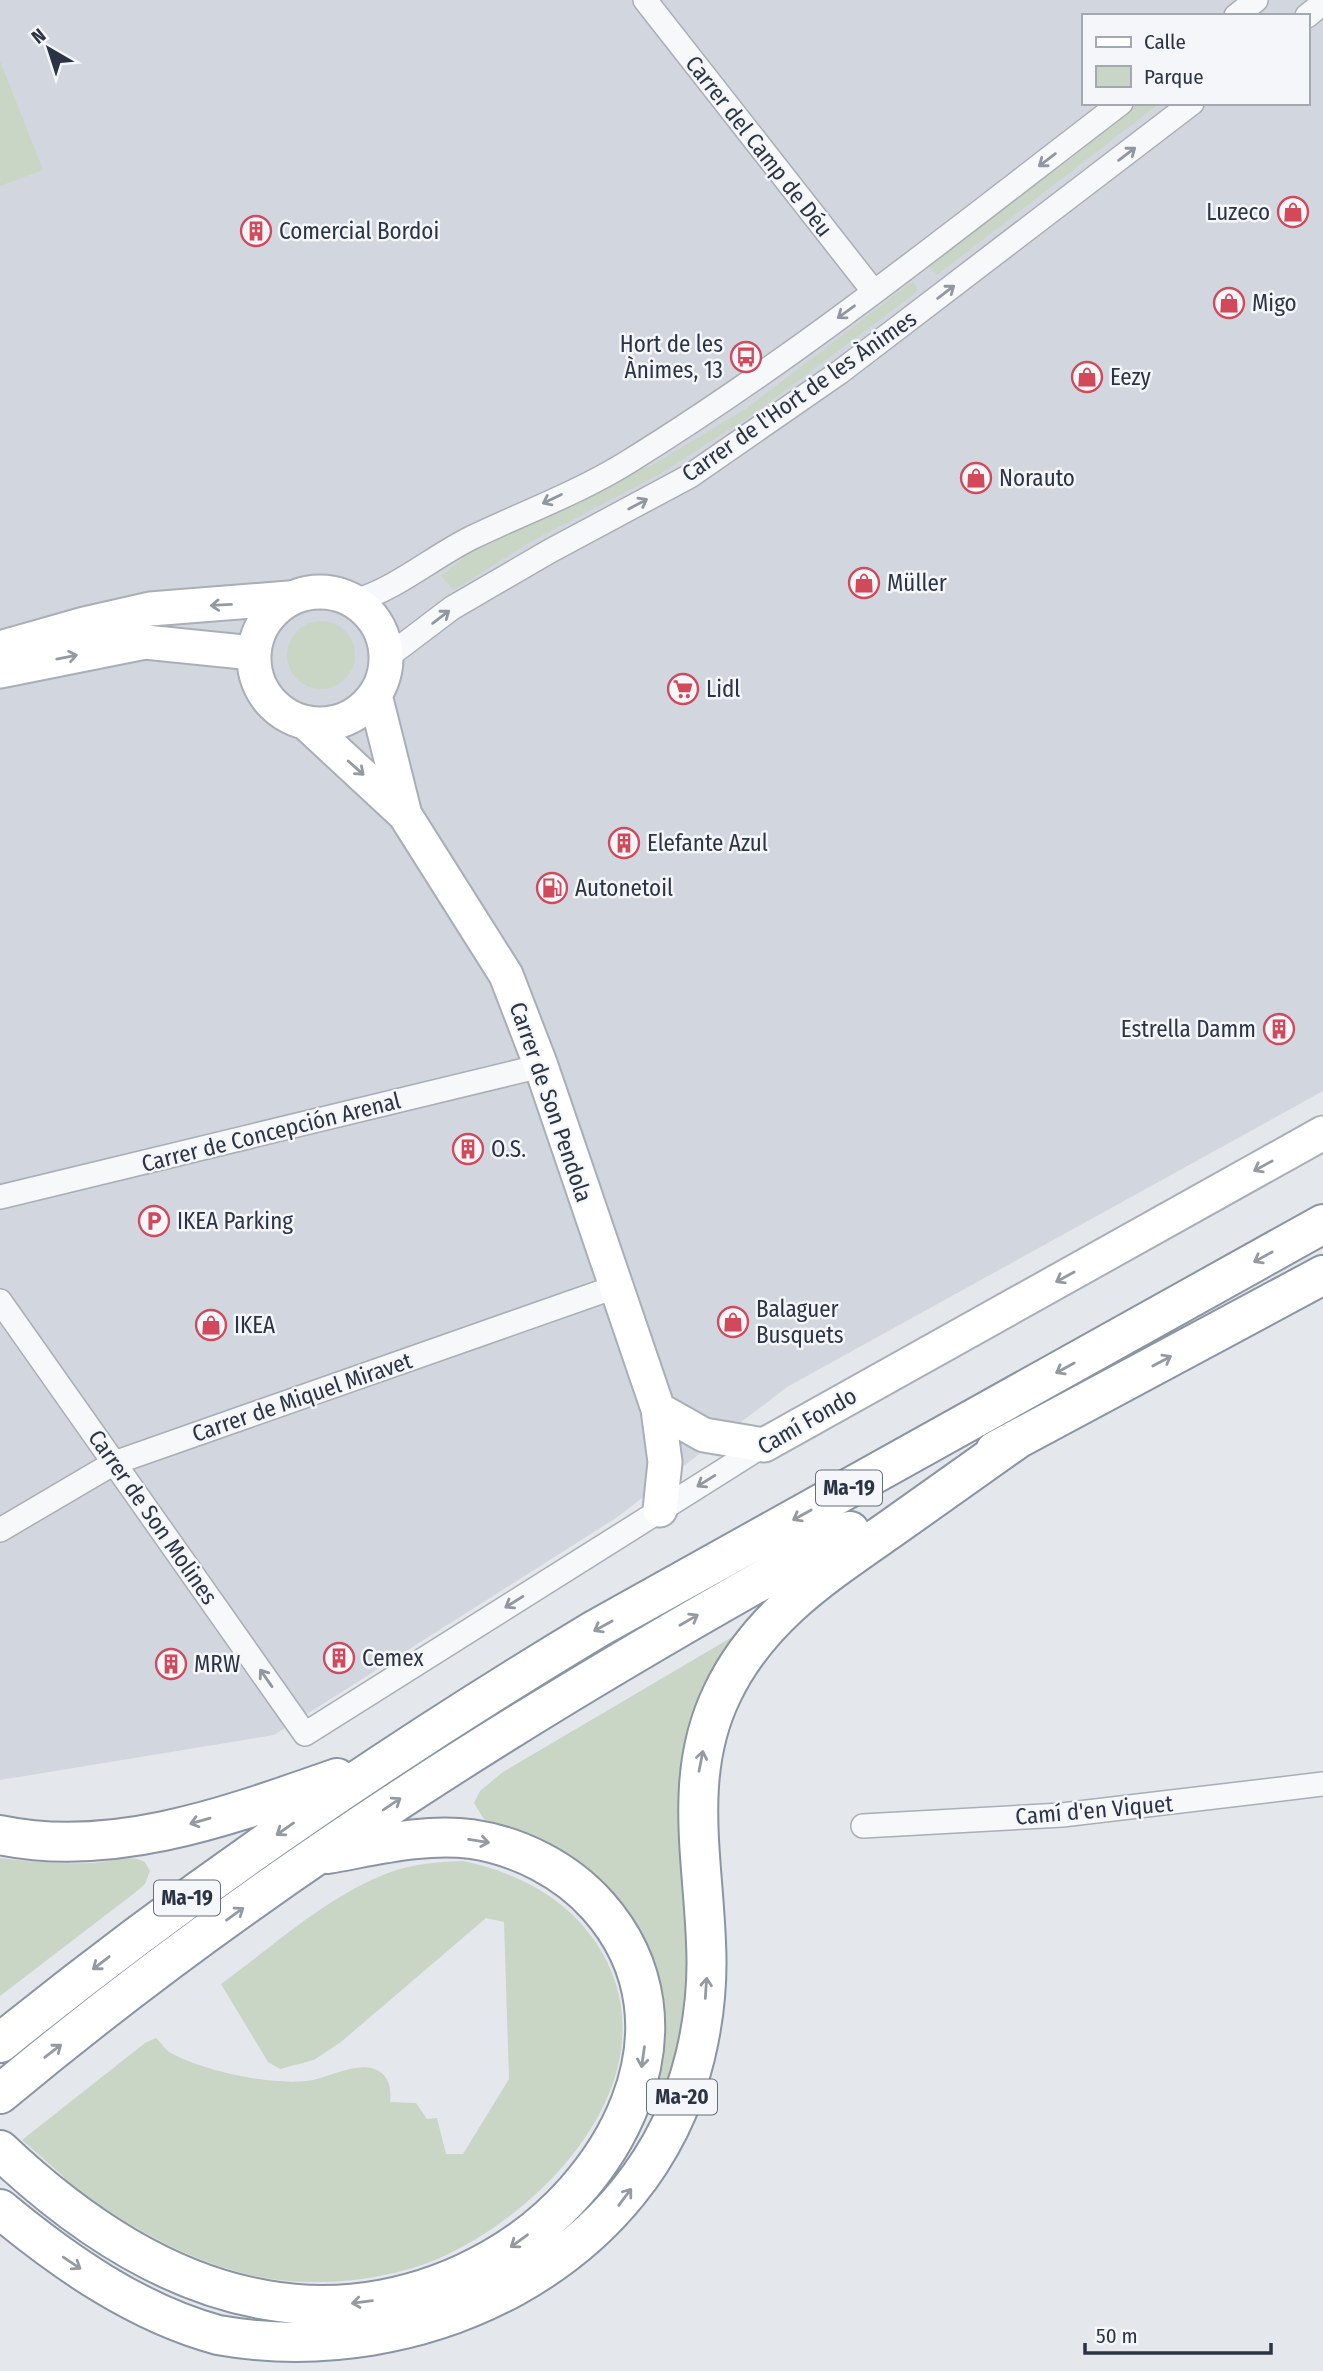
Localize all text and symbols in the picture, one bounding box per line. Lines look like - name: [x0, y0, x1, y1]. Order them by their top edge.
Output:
- north arrow: [14, 14, 84, 84]
- legend: [1082, 14, 1309, 105]
- text: N: [27, 24, 50, 49]
- text: Calle: [1144, 29, 1186, 55]
- street label: Carrer del Camp de Déu: [680, 50, 838, 242]
- text: Parque: [1144, 64, 1204, 90]
- one-way arrow: [1117, 146, 1135, 161]
- one-way arrow: [1038, 152, 1057, 167]
- shop icon: Luzeco: [1276, 195, 1310, 229]
- place label: Luzeco: [1206, 198, 1270, 226]
- building icon: Comercial Bordoi: [239, 214, 273, 248]
- place label: Comercial Bordoi: [279, 217, 439, 245]
- one-way arrow: [936, 284, 955, 299]
- shop icon: Migo: [1212, 286, 1246, 320]
- place label: Migo: [1252, 289, 1297, 317]
- street label: Carrer de l'Hort de les Ànimes: [676, 303, 922, 488]
- one-way arrow: [837, 304, 856, 319]
- place label: Hort de les Ànimes, 13: [620, 330, 723, 384]
- bus stop icon: Hort de les Ànimes, 13: [729, 340, 763, 374]
- shop icon: Eezy: [1070, 360, 1104, 394]
- place label: Eezy: [1110, 363, 1152, 391]
- shop icon: Norauto: [959, 461, 993, 495]
- place label: Norauto: [999, 464, 1075, 492]
- one-way arrow: [542, 493, 563, 507]
- one-way arrow: [627, 496, 648, 510]
- shop icon: Müller: [847, 566, 881, 600]
- place label: Müller: [887, 569, 947, 597]
- one-way arrow: [211, 599, 233, 612]
- one-way arrow: [431, 610, 450, 624]
- one-way arrow: [55, 650, 78, 664]
- supermarket icon: Lidl: [666, 672, 700, 706]
- place label: Lidl: [706, 675, 740, 703]
- one-way arrow: [347, 760, 364, 777]
- building icon: Elefante Azul: [607, 826, 641, 860]
- place label: Elefante Azul: [647, 829, 768, 857]
- fuel station icon: Autonetoil: [535, 871, 569, 905]
- place label: Autonetoil: [575, 874, 673, 902]
- street label: Carrer de Son Pendola: [504, 998, 598, 1206]
- building icon: Estrella Damm: [1262, 1012, 1296, 1046]
- place label: Estrella Damm: [1121, 1015, 1256, 1043]
- street label: Carrer de Concepción Arenal: [139, 1086, 403, 1178]
- building icon: O.S.: [451, 1132, 485, 1166]
- place label: O.S.: [491, 1135, 526, 1163]
- one-way arrow: [1254, 1159, 1274, 1173]
- parking icon: IKEA Parking: [137, 1204, 171, 1238]
- place label: IKEA Parking: [177, 1207, 293, 1235]
- one-way arrow: [1254, 1250, 1274, 1264]
- one-way arrow: [1055, 1270, 1075, 1284]
- place label: Balaguer Busquets: [756, 1295, 844, 1349]
- shop icon: Balaguer Busquets: [716, 1305, 750, 1339]
- shop icon: IKEA: [194, 1308, 228, 1342]
- place label: IKEA: [234, 1311, 275, 1339]
- street label: Carrer de Miquel Miravet: [188, 1346, 416, 1448]
- one-way arrow: [1151, 1354, 1172, 1368]
- one-way arrow: [1055, 1361, 1075, 1375]
- street label: Camí Fondo: [753, 1381, 861, 1461]
- street label: Carrer de Son Molines: [82, 1424, 224, 1610]
- road number: Ma-19: [816, 1470, 882, 1506]
- one-way arrow: [697, 1474, 716, 1489]
- one-way arrow: [792, 1508, 812, 1522]
- one-way arrow: [504, 1596, 524, 1610]
- one-way arrow: [678, 1613, 699, 1626]
- one-way arrow: [593, 1620, 614, 1633]
- building icon: Cemex: [322, 1641, 356, 1675]
- place label: Cemex: [362, 1644, 424, 1672]
- building icon: MRW: [154, 1647, 188, 1681]
- place label: MRW: [194, 1650, 240, 1678]
- one-way arrow: [259, 1669, 273, 1688]
- one-way arrow: [695, 1750, 708, 1773]
- street label: Camí d'en Viquet: [1014, 1789, 1174, 1831]
- one-way arrow: [381, 1797, 401, 1811]
- one-way arrow: [189, 1816, 211, 1829]
- one-way arrow: [276, 1822, 295, 1836]
- one-way arrow: [468, 1835, 490, 1848]
- road number: Ma-19: [154, 1881, 220, 1916]
- one-way arrow: [225, 1906, 243, 1921]
- one-way arrow: [93, 1955, 111, 1970]
- one-way arrow: [700, 1977, 713, 1999]
- one-way arrow: [44, 2044, 62, 2059]
- one-way arrow: [636, 2045, 649, 2068]
- road number: Ma-20: [647, 2080, 717, 2114]
- one-way arrow: [618, 2188, 633, 2206]
- one-way arrow: [510, 2233, 529, 2248]
- one-way arrow: [62, 2256, 81, 2270]
- one-way arrow: [351, 2296, 374, 2309]
- scale bar: [1085, 2312, 1270, 2356]
- text: 50 m: [1096, 2323, 1138, 2349]

